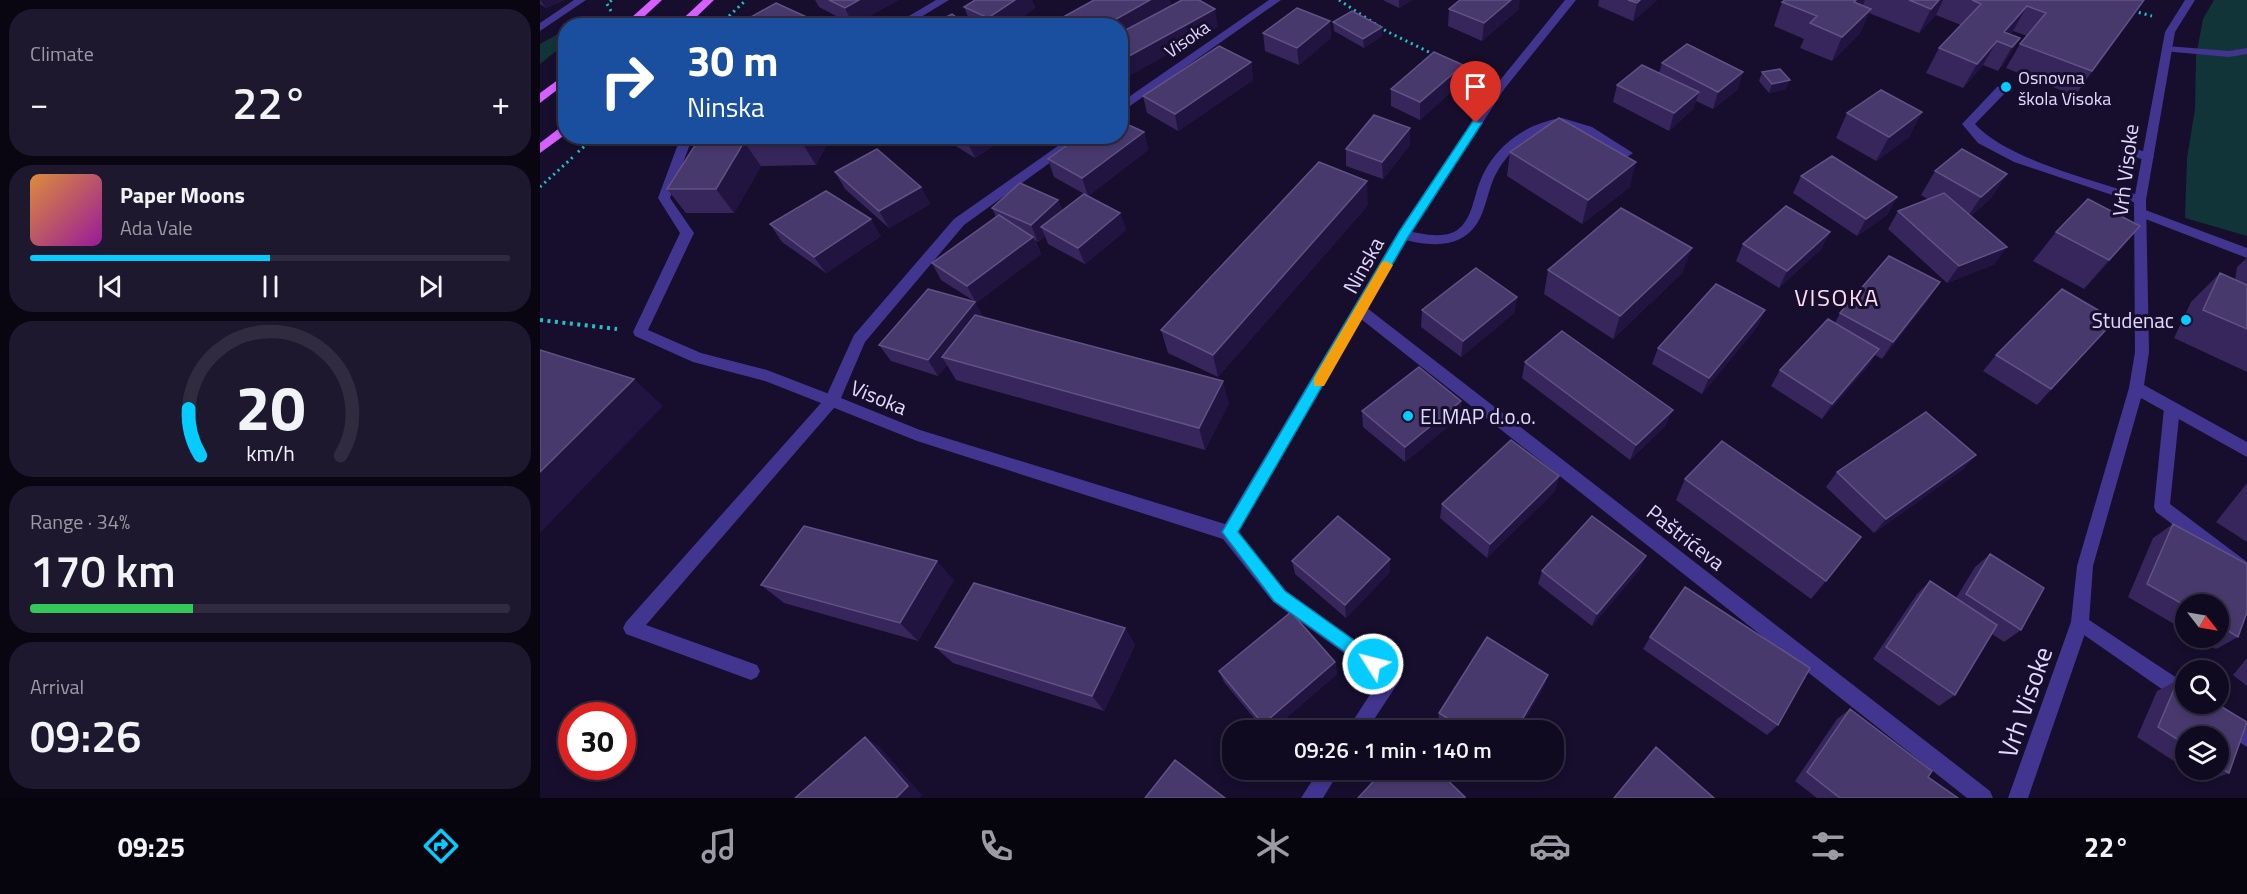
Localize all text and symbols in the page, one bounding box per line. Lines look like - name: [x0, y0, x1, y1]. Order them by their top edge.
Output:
- street label: Visoka: [1159, 14, 1215, 64]
- text: 30 m: [687, 28, 779, 92]
- text: Climate: [30, 38, 94, 69]
- icon: right: [588, 42, 666, 120]
- pin: [1450, 61, 1501, 123]
- place label: Osnovna škola Visoka: [2018, 64, 2111, 112]
- text: 22°: [232, 68, 308, 136]
- icon: arrive: [1459, 70, 1492, 103]
- text: −: [30, 78, 48, 128]
- text: +: [492, 78, 510, 128]
- marker: Osnovna škola Visoka: [1999, 80, 2013, 94]
- text: Ninska: [687, 86, 765, 127]
- street label: Vrh Visoke: [2103, 122, 2147, 218]
- text: Paper Moons: [120, 178, 245, 212]
- text: Ada Vale: [120, 212, 193, 243]
- street label: Ninska: [1334, 230, 1392, 299]
- icon: previous: [94, 270, 127, 303]
- icon: pause: [254, 270, 287, 303]
- icon: next: [414, 270, 447, 303]
- district label: VISOKA: [1794, 279, 1880, 315]
- place label: Studenac: [2092, 304, 2174, 336]
- marker: Studenac: [2179, 313, 2193, 327]
- text: 20: [235, 359, 305, 454]
- street label: Visoka: [846, 371, 912, 423]
- place label: ELMAP d.o.o.: [1420, 400, 1536, 432]
- marker: ELMAP d.o.o.: [1401, 409, 1415, 423]
- text: km/h: [246, 437, 294, 469]
- street label: Paštrićeva: [1640, 496, 1732, 578]
- text: Range · 34%: [30, 506, 130, 537]
- text: 170 km: [30, 536, 176, 604]
- north arrow: [2175, 594, 2229, 648]
- map controls: [2175, 594, 2229, 780]
- position arrow: [1341, 632, 1405, 696]
- street label: Vrh Visoke: [1988, 641, 2062, 763]
- button: search: [2175, 660, 2229, 714]
- text: Arrival: [30, 671, 84, 702]
- text: 09:26: [30, 701, 142, 769]
- speed limit sign: 30: [558, 702, 636, 780]
- button: layers: [2175, 726, 2229, 780]
- text: 09:26 · 1 min · 140 m: [1294, 733, 1492, 767]
- icon: directions: [420, 825, 462, 867]
- icon: music: [698, 825, 740, 867]
- icon: phone: [975, 825, 1017, 867]
- icon: climate: [1252, 825, 1294, 867]
- icon: car: [1529, 825, 1571, 867]
- icon: filters: [1807, 825, 1849, 867]
- text: 09:25: [118, 826, 185, 867]
- text: 22°: [2084, 826, 2129, 867]

